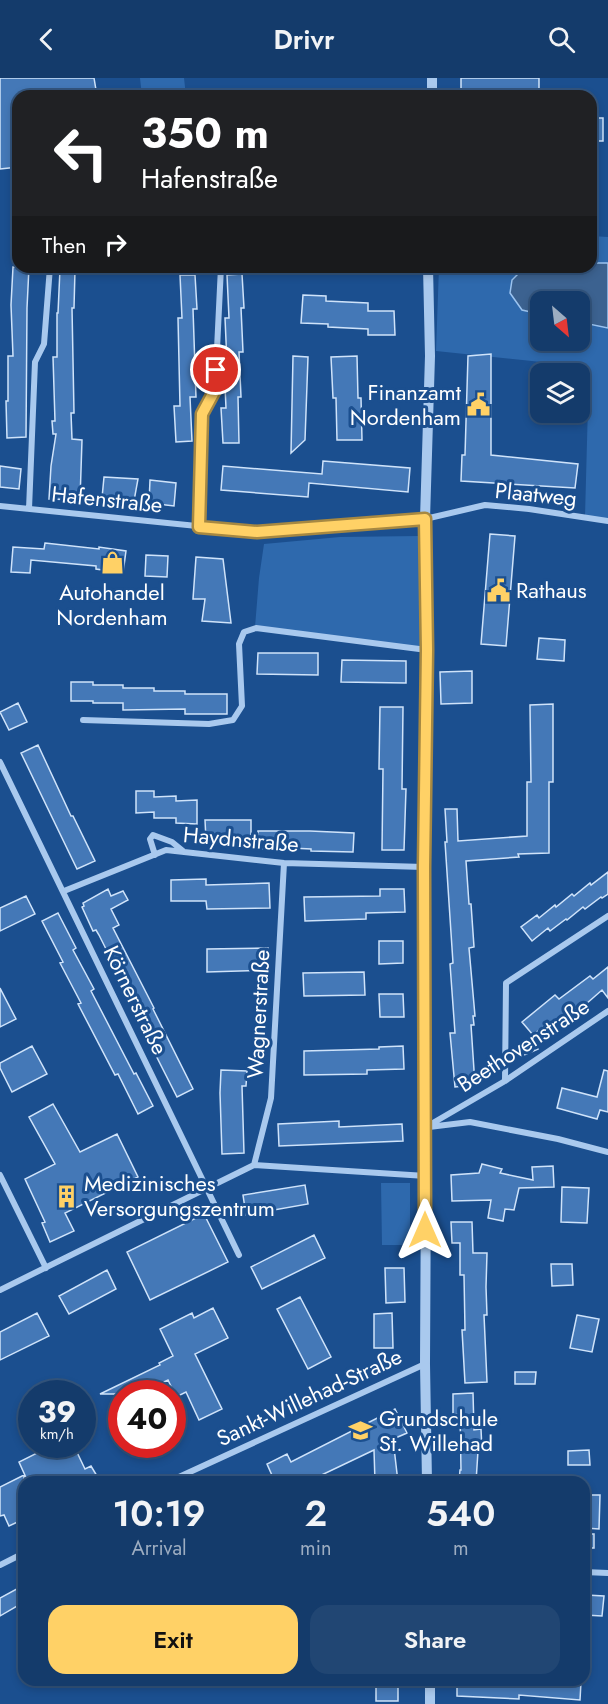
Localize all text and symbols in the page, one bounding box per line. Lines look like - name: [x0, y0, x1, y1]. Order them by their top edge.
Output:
- text: Drivr: [273, 20, 335, 59]
- icon: back: [30, 23, 63, 56]
- icon: search: [545, 23, 578, 56]
- text: 350 m: [141, 103, 269, 164]
- icon: left: [42, 114, 120, 192]
- text: Hafenstraße: [141, 159, 278, 198]
- icon: right: [99, 228, 132, 261]
- text: Then: [42, 229, 87, 261]
- north arrow: [530, 291, 590, 351]
- map controls: [530, 291, 590, 423]
- pin: [190, 344, 241, 395]
- icon: arrive: [199, 353, 232, 386]
- button: layers: [530, 363, 590, 423]
- place label: Finanzamt Nordenham: [350, 376, 462, 433]
- public building icon: Finanzamt Nordenham: [466, 392, 492, 418]
- street label: Plaatweg: [494, 474, 578, 514]
- street label: Hafenstraße: [50, 477, 164, 521]
- shop icon: Autohandel Nordenham: [99, 550, 125, 576]
- place label: Rathaus: [516, 574, 587, 606]
- place label: Autohandel Nordenham: [56, 576, 168, 633]
- public building icon: Rathaus: [485, 577, 511, 603]
- street label: Haydnstraße: [182, 818, 300, 860]
- street label: Körnerstraße: [96, 940, 176, 1060]
- street label: Wagnerstraße: [239, 949, 277, 1079]
- street label: Beethovenstraße: [451, 990, 595, 1100]
- place label: Medizinisches Versorgungszentrum: [84, 1167, 275, 1224]
- building icon: Medizinisches Versorgungszentrum: [53, 1183, 79, 1209]
- position arrow: [393, 1198, 457, 1262]
- street label: Sankt-Willehad-Straße: [211, 1340, 407, 1454]
- speed limit sign: 40: [108, 1380, 186, 1458]
- text: 39: [38, 1390, 76, 1433]
- place label: Grundschule St. Willehad: [379, 1402, 498, 1459]
- school or university icon: Grundschule St. Willehad: [348, 1418, 374, 1444]
- text: km/h: [40, 1423, 74, 1445]
- text: 10:19: [113, 1487, 206, 1539]
- text: 2: [304, 1487, 327, 1539]
- text: 540: [426, 1487, 495, 1539]
- text: Arrival: [131, 1534, 187, 1563]
- text: min: [300, 1534, 331, 1563]
- text: m: [453, 1534, 468, 1563]
- button: Exit: [48, 1605, 298, 1674]
- button: Share: [310, 1605, 560, 1674]

